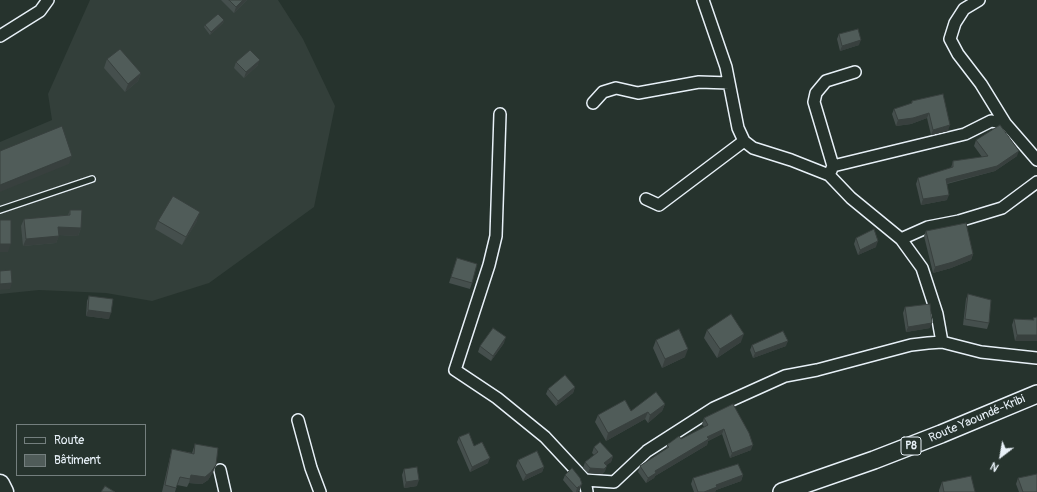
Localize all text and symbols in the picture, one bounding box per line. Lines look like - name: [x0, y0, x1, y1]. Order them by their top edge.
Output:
- street label: Route Yaoundé-Kribi: [927, 392, 1027, 446]
- legend: [16, 424, 146, 476]
- text: Route: [54, 433, 84, 448]
- north arrow: [981, 436, 1021, 476]
- road number: P8: [901, 437, 921, 455]
- text: Bâtiment: [54, 453, 101, 468]
- text: N: [988, 459, 1001, 474]

